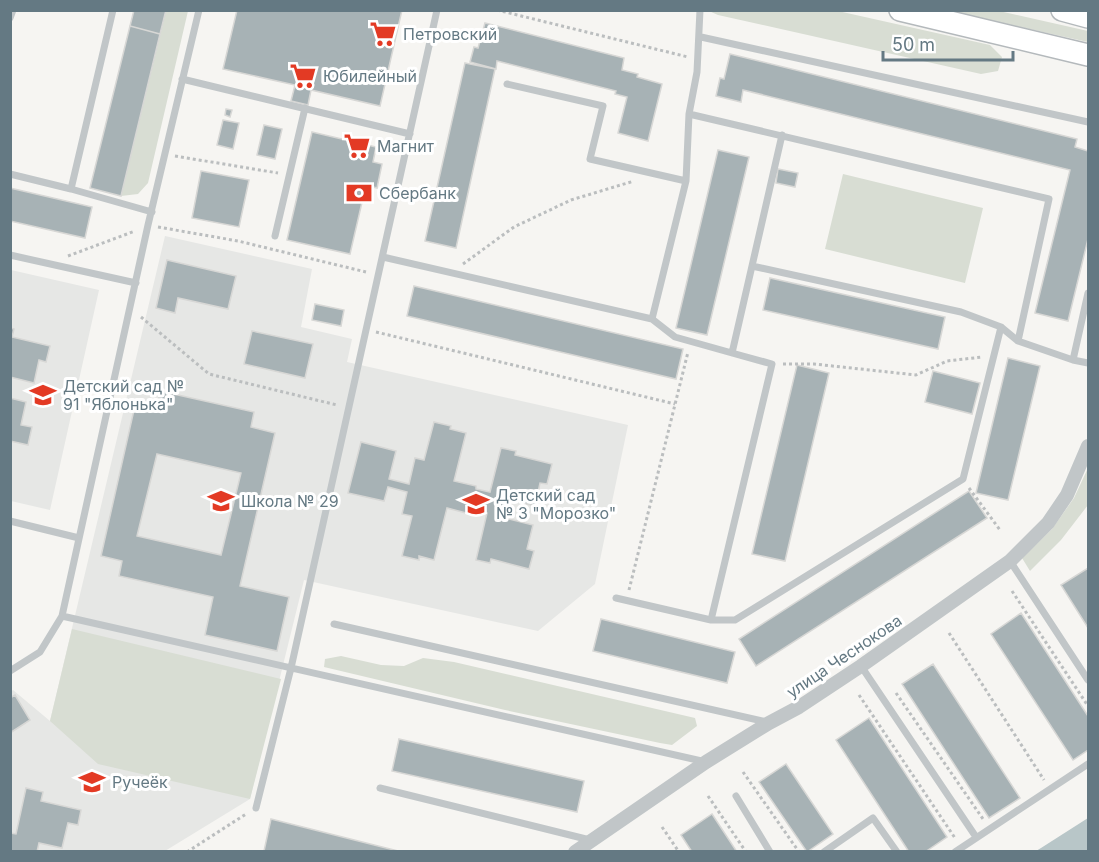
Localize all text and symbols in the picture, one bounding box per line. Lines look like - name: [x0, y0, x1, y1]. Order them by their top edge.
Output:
- supermarket icon: Петровский: [368, 19, 398, 49]
- place label: Петровский: [403, 24, 497, 44]
- scale bar: [883, 24, 1014, 62]
- text: 50 m: [892, 34, 935, 55]
- supermarket icon: Юбилейный: [288, 61, 318, 91]
- place label: Юбилейный: [323, 66, 417, 86]
- supermarket icon: Магнит: [342, 131, 372, 161]
- place label: Магнит: [377, 136, 435, 156]
- bank icon: Сбербанк: [344, 178, 374, 208]
- place label: Сбербанк: [379, 183, 456, 203]
- place label: Детский сад № 91 "Яблонька": [63, 376, 184, 414]
- school or university icon: Детский сад № 91 "Яблонька": [28, 380, 58, 410]
- place label: Детский сад № 3 "Морозко": [496, 485, 616, 523]
- school or university icon: Школа № 29: [206, 486, 236, 516]
- school or university icon: Детский сад № 3 "Морозко": [461, 489, 491, 519]
- place label: Школа № 29: [241, 491, 339, 511]
- street label: улица Чеснокова: [783, 610, 905, 702]
- school or university icon: Ручеёк: [77, 767, 107, 797]
- place label: Ручеёк: [112, 772, 168, 792]

